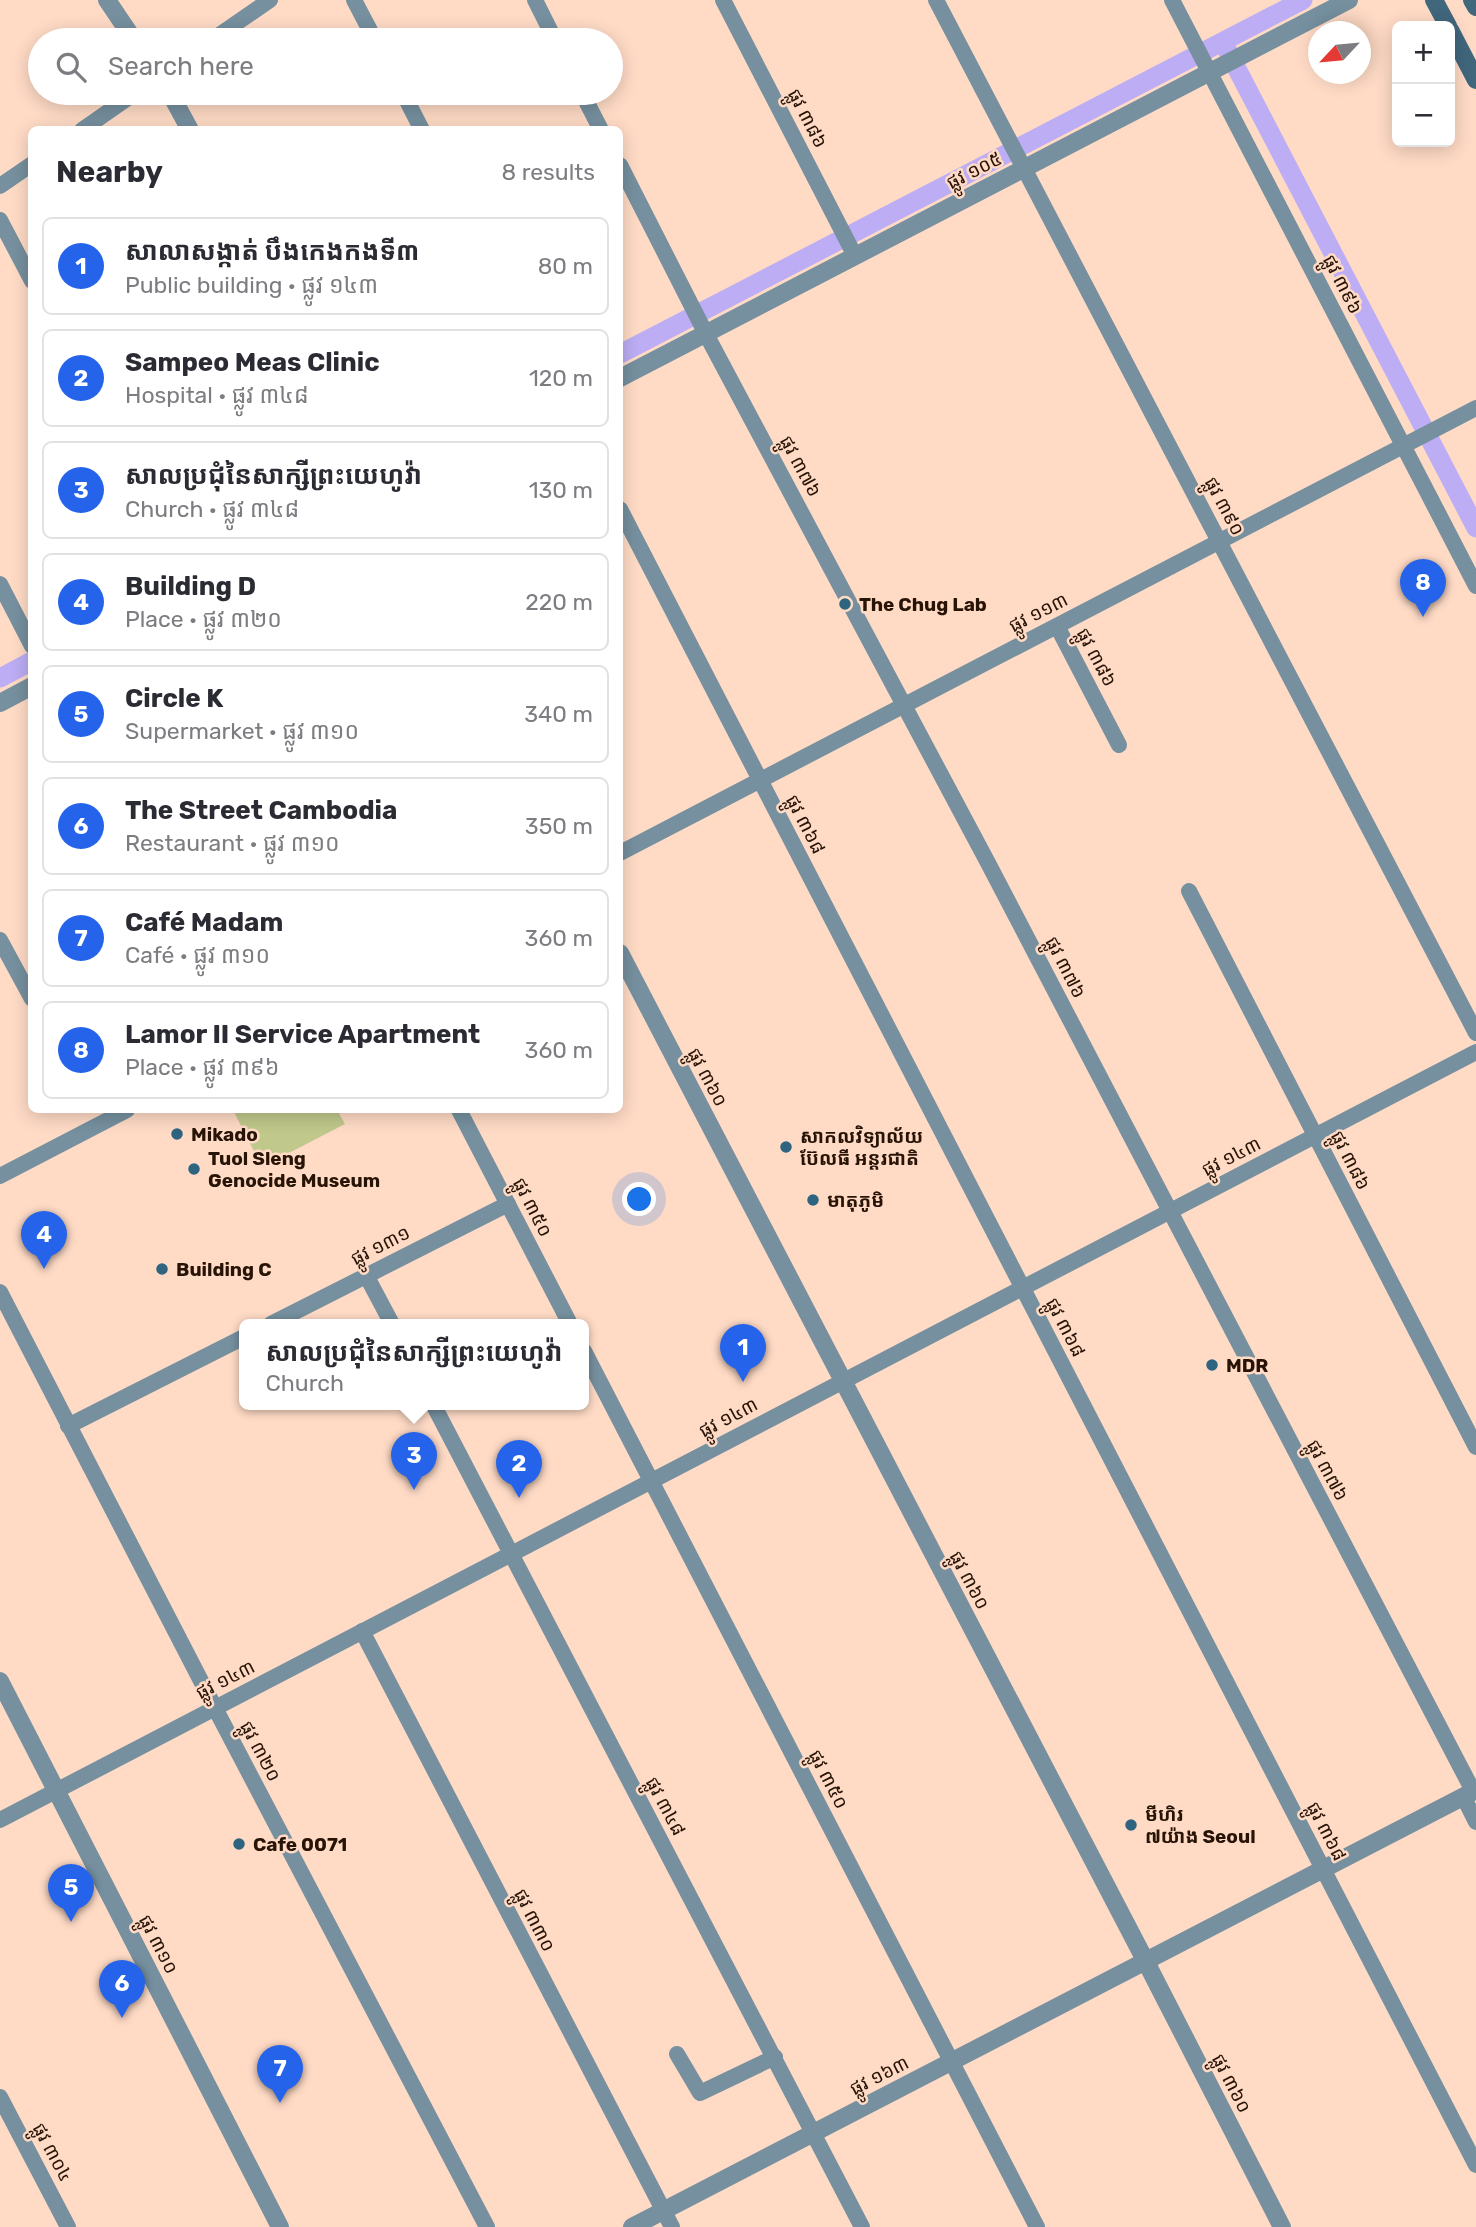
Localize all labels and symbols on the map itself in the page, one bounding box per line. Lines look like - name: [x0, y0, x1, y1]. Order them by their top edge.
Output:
- north arrow: [1308, 21, 1371, 84]
- street label: ផ្លូវ ៣៨៦: [778, 85, 832, 154]
- street label: ផ្លូវ ១០៥: [943, 147, 1008, 199]
- street label: ផ្លូវ ៣៩៦: [1313, 251, 1367, 320]
- street label: ផ្លូវ ៣៧៦: [770, 432, 826, 503]
- street label: ផ្លូវ ៣៩០: [1195, 473, 1250, 542]
- pin: 8: [1400, 559, 1446, 617]
- street label: ផ្លូវ ១១៣: [1005, 588, 1074, 642]
- place label: The Chug Lab: [859, 593, 987, 616]
- marker: The Chug Lab: [837, 596, 853, 612]
- street label: ផ្លូវ ៣៨៦: [1067, 624, 1122, 693]
- street label: ផ្លូវ ៣៦៨: [776, 791, 830, 860]
- street label: ផ្លូវ ៣៧៦: [1035, 933, 1091, 1004]
- street label: ផ្លូវ ៣៦០: [678, 1044, 733, 1113]
- place label: Mikado: [191, 1123, 258, 1146]
- place label: សាកលវិទ្យាល័យ ប៊ែលធី អន្តរជាតិ: [800, 1125, 923, 1170]
- marker: Mikado: [169, 1126, 185, 1142]
- street label: ផ្លូវ ៣៨៦: [1321, 1127, 1375, 1196]
- street label: ផ្លូវ ១៤៣: [1198, 1132, 1267, 1186]
- marker: សាកលវិទ្យាល័យ ប៊ែលធី អន្តរជាតិ: [778, 1139, 794, 1155]
- place label: Tuol Sleng Genocide Museum: [208, 1147, 380, 1192]
- marker: Tuol Sleng Genocide Museum: [186, 1161, 202, 1177]
- street label: ផ្លូវ ៣៥០: [503, 1174, 557, 1243]
- your location: [622, 1182, 656, 1216]
- place label: មាតុភូមិ: [827, 1189, 884, 1212]
- marker: មាតុភូមិ: [805, 1192, 821, 1208]
- pin: 4: [21, 1211, 67, 1269]
- street label: ផ្លូវ ១៣១: [347, 1221, 416, 1275]
- place label: Building C: [176, 1258, 272, 1281]
- marker: Building C: [154, 1261, 170, 1277]
- street label: ផ្លូវ ៣៦៨: [1036, 1294, 1090, 1363]
- pin: 1: [720, 1324, 766, 1382]
- place label: MDR: [1226, 1354, 1268, 1377]
- marker: MDR: [1204, 1357, 1220, 1373]
- street label: ផ្លូវ ១៤៣: [695, 1392, 764, 1447]
- pin: 3: [391, 1432, 437, 1490]
- street label: ផ្លូវ ៣៧៦: [1297, 1436, 1353, 1507]
- pin: 2: [496, 1440, 542, 1498]
- street label: ផ្លូវ ៣៦០: [940, 1547, 995, 1616]
- street label: ផ្លូវ ១៤៣: [192, 1655, 261, 1709]
- street label: ផ្លូវ ៣២០: [230, 1717, 286, 1788]
- street label: ផ្លូវ ៣៥០: [799, 1746, 853, 1815]
- street label: ផ្លូវ ៣៤៨: [636, 1773, 691, 1842]
- street label: ផ្លូវ ៣៦៨: [1297, 1798, 1351, 1867]
- place label: មីហិរ ៧យ៉ាង Seoul: [1145, 1803, 1256, 1848]
- marker: មីហិរ ៧យ៉ាង Seoul: [1123, 1817, 1139, 1833]
- place label: Cafe 0071: [253, 1833, 347, 1856]
- marker: Cafe 0071: [231, 1836, 247, 1852]
- pin: 5: [48, 1864, 94, 1922]
- street label: ផ្លូវ ៣៣០: [504, 1885, 560, 1958]
- street label: ផ្លូវ ៣១០: [129, 1911, 183, 1980]
- pin: 6: [99, 1960, 145, 2018]
- pin: 7: [257, 2045, 303, 2103]
- street label: ផ្លូវ ៣៦០: [1202, 2050, 1256, 2119]
- street label: ផ្លូវ ១៦៣: [846, 2051, 915, 2105]
- street label: ផ្លូវ ៣០៤: [23, 2119, 78, 2188]

